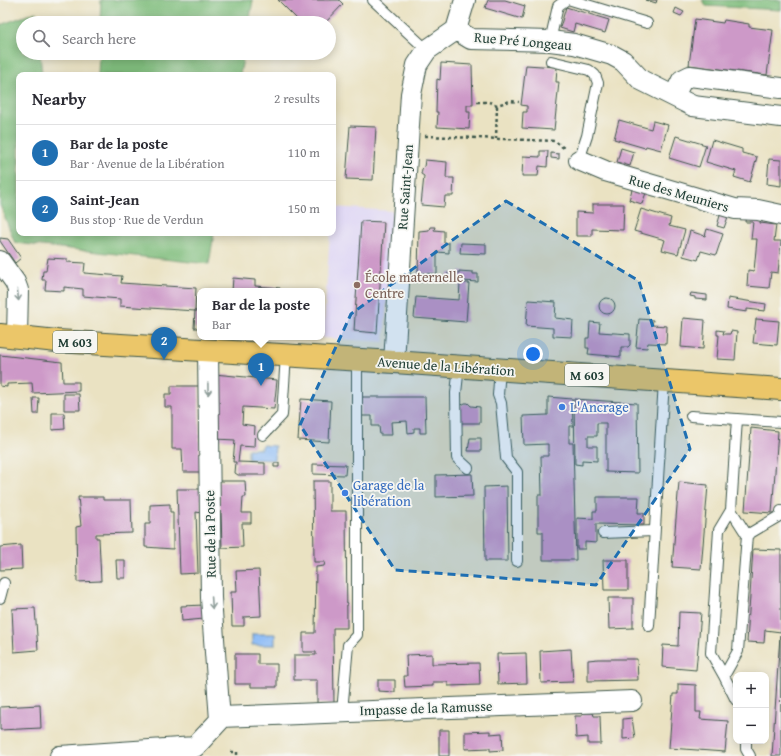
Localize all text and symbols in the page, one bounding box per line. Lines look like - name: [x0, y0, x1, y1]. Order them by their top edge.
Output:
- search box: [16, 16, 336, 60]
- icon: search: [30, 27, 52, 49]
- street label: Rue Pré Longeau: [473, 27, 573, 55]
- text: Search here: [62, 28, 136, 49]
- text: Nearby: [32, 86, 86, 111]
- text: 2 results: [274, 89, 320, 108]
- text: Bar de la poste: [70, 133, 168, 154]
- text: 1: [42, 143, 48, 162]
- text: 110 m: [288, 143, 320, 162]
- street label: Rue Saint-Jean: [392, 143, 418, 230]
- text: Bar · Avenue de la Libération: [70, 154, 224, 173]
- street label: Rue des Meuniers: [627, 169, 731, 217]
- text: Saint-Jean: [70, 189, 139, 210]
- text: 2: [42, 199, 48, 218]
- text: 150 m: [288, 199, 320, 218]
- text: Bus stop · Rue de Verdun: [70, 210, 203, 229]
- place label: École maternelle Centre: [365, 267, 464, 303]
- marker: École maternelle Centre: [352, 280, 362, 290]
- one-way arrow: [14, 288, 22, 301]
- popup: [197, 288, 325, 340]
- text: Bar de la poste: [212, 294, 310, 315]
- text: Bar: [212, 315, 231, 334]
- pin: 2: [151, 327, 177, 360]
- road number: M 603: [53, 331, 97, 353]
- your location: [523, 344, 543, 364]
- street label: Avenue de la Libération: [377, 351, 515, 381]
- pin: 1: [248, 353, 274, 386]
- road number: M 603: [565, 364, 609, 386]
- one-way arrow: [204, 382, 212, 395]
- place label: L'Ancrage: [570, 397, 629, 417]
- marker: L'Ancrage: [557, 402, 567, 412]
- place label: Garage de la libération: [353, 475, 425, 511]
- marker: Garage de la libération: [340, 488, 350, 498]
- street label: Rue de la Poste: [199, 490, 221, 578]
- one-way arrow: [208, 596, 215, 609]
- map controls: [733, 672, 769, 744]
- button: +: [733, 672, 769, 708]
- street label: Impasse de la Ramusse: [359, 696, 493, 720]
- button: −: [733, 708, 769, 744]

